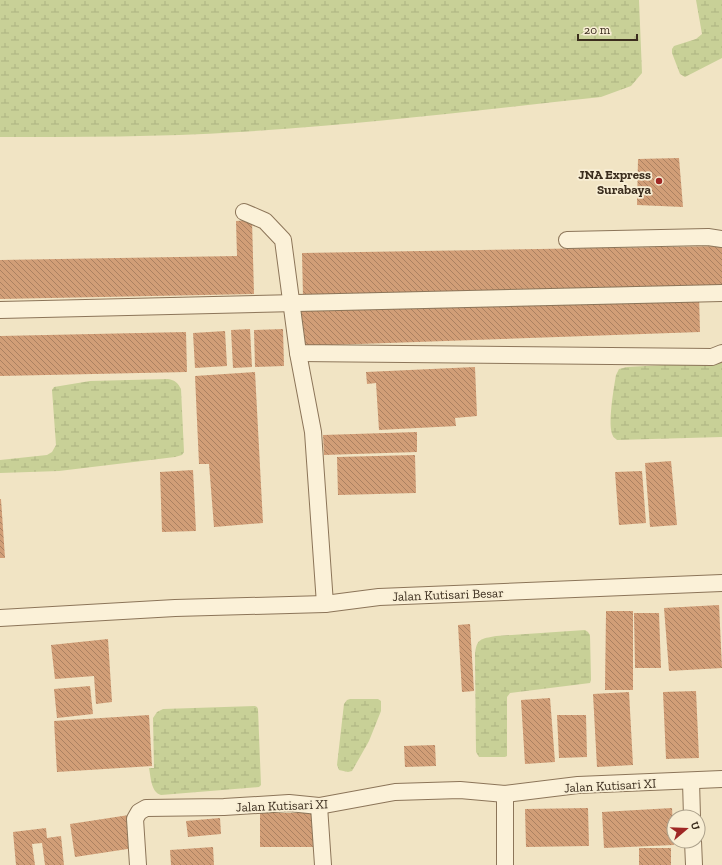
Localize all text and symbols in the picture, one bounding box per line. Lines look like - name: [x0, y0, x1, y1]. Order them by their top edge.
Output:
- scale bar: [578, 16, 637, 42]
- text: 20 m: [584, 23, 611, 37]
- place label: JNA Express Surabaya: [578, 167, 651, 197]
- marker: JNA Express Surabaya: [654, 176, 664, 186]
- street label: Jalan Kutisari Besar: [392, 585, 504, 604]
- street label: Jalan Kutisari XI: [564, 776, 656, 795]
- street label: Jalan Kutisari XI: [236, 796, 328, 815]
- north arrow: [666, 809, 706, 849]
- text: U: [688, 820, 702, 832]

